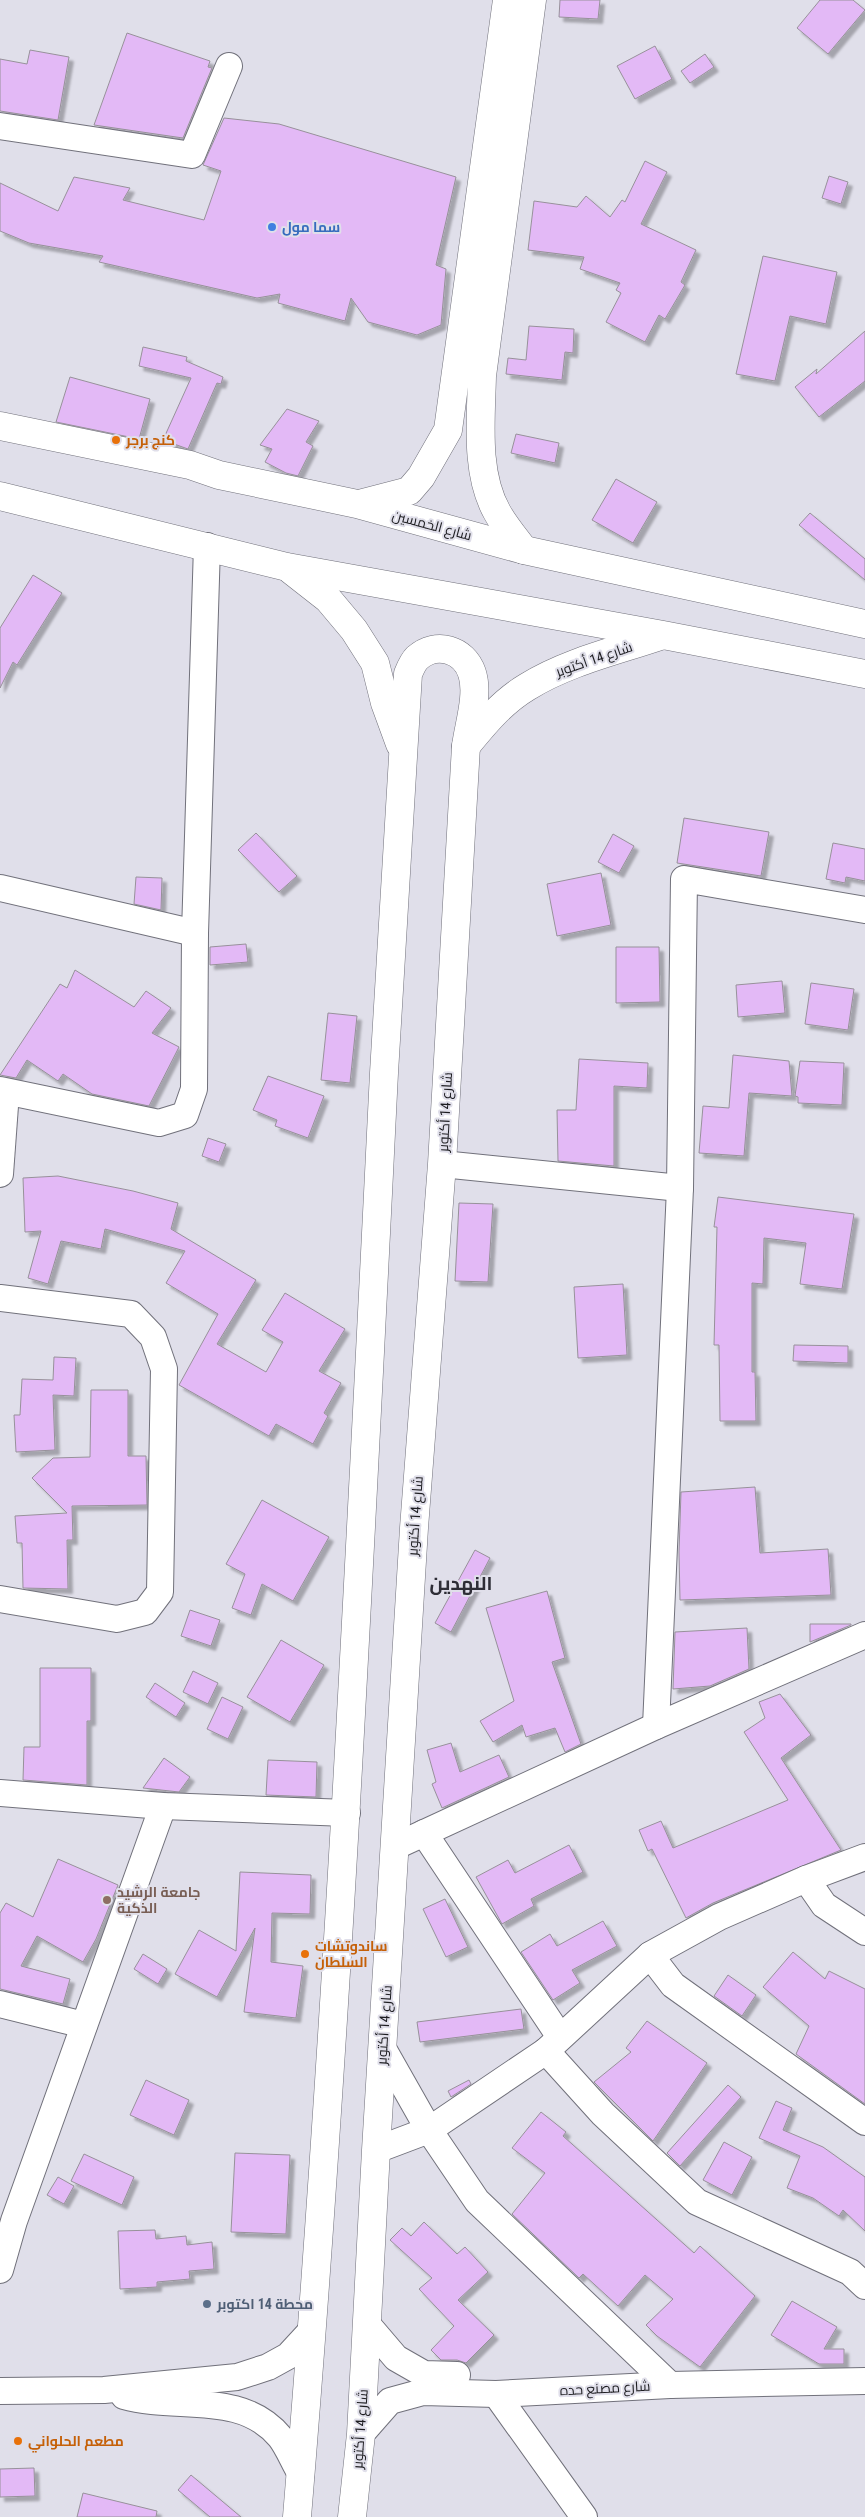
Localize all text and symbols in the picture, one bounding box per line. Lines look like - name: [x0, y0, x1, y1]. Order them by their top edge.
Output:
- place label: سما مول: [282, 219, 340, 236]
- marker: سما مول: [266, 221, 278, 233]
- place label: كنج برجر: [125, 432, 175, 450]
- marker: كنج برجر: [110, 434, 122, 446]
- street label: شارع الخمسين: [390, 507, 474, 544]
- street label: شارع 14 أكتوبر: [552, 637, 635, 681]
- street label: شارع 14 أكتوبر: [434, 1072, 456, 1153]
- street label: شارع 14 أكتوبر: [403, 1475, 427, 1558]
- district label: النهدين: [430, 1572, 492, 1595]
- place label: جامعة الرشيد الذكية: [117, 1884, 200, 1916]
- marker: جامعة الرشيد الذكية: [101, 1894, 113, 1906]
- place label: ساندوتشات السلطان: [315, 1938, 387, 1970]
- marker: ساندوتشات السلطان: [299, 1948, 311, 1960]
- street label: شارع 14 أكتوبر: [372, 1984, 396, 2067]
- place label: محطة 14 اكتوبر: [216, 2296, 313, 2313]
- marker: محطة 14 اكتوبر: [201, 2298, 213, 2310]
- street label: شارع مصنع حده: [559, 2378, 651, 2399]
- street label: شارع 14 أكتوبر: [348, 2388, 372, 2471]
- place label: مطعم الحلواني: [28, 2433, 124, 2453]
- marker: مطعم الحلواني: [12, 2435, 24, 2447]

